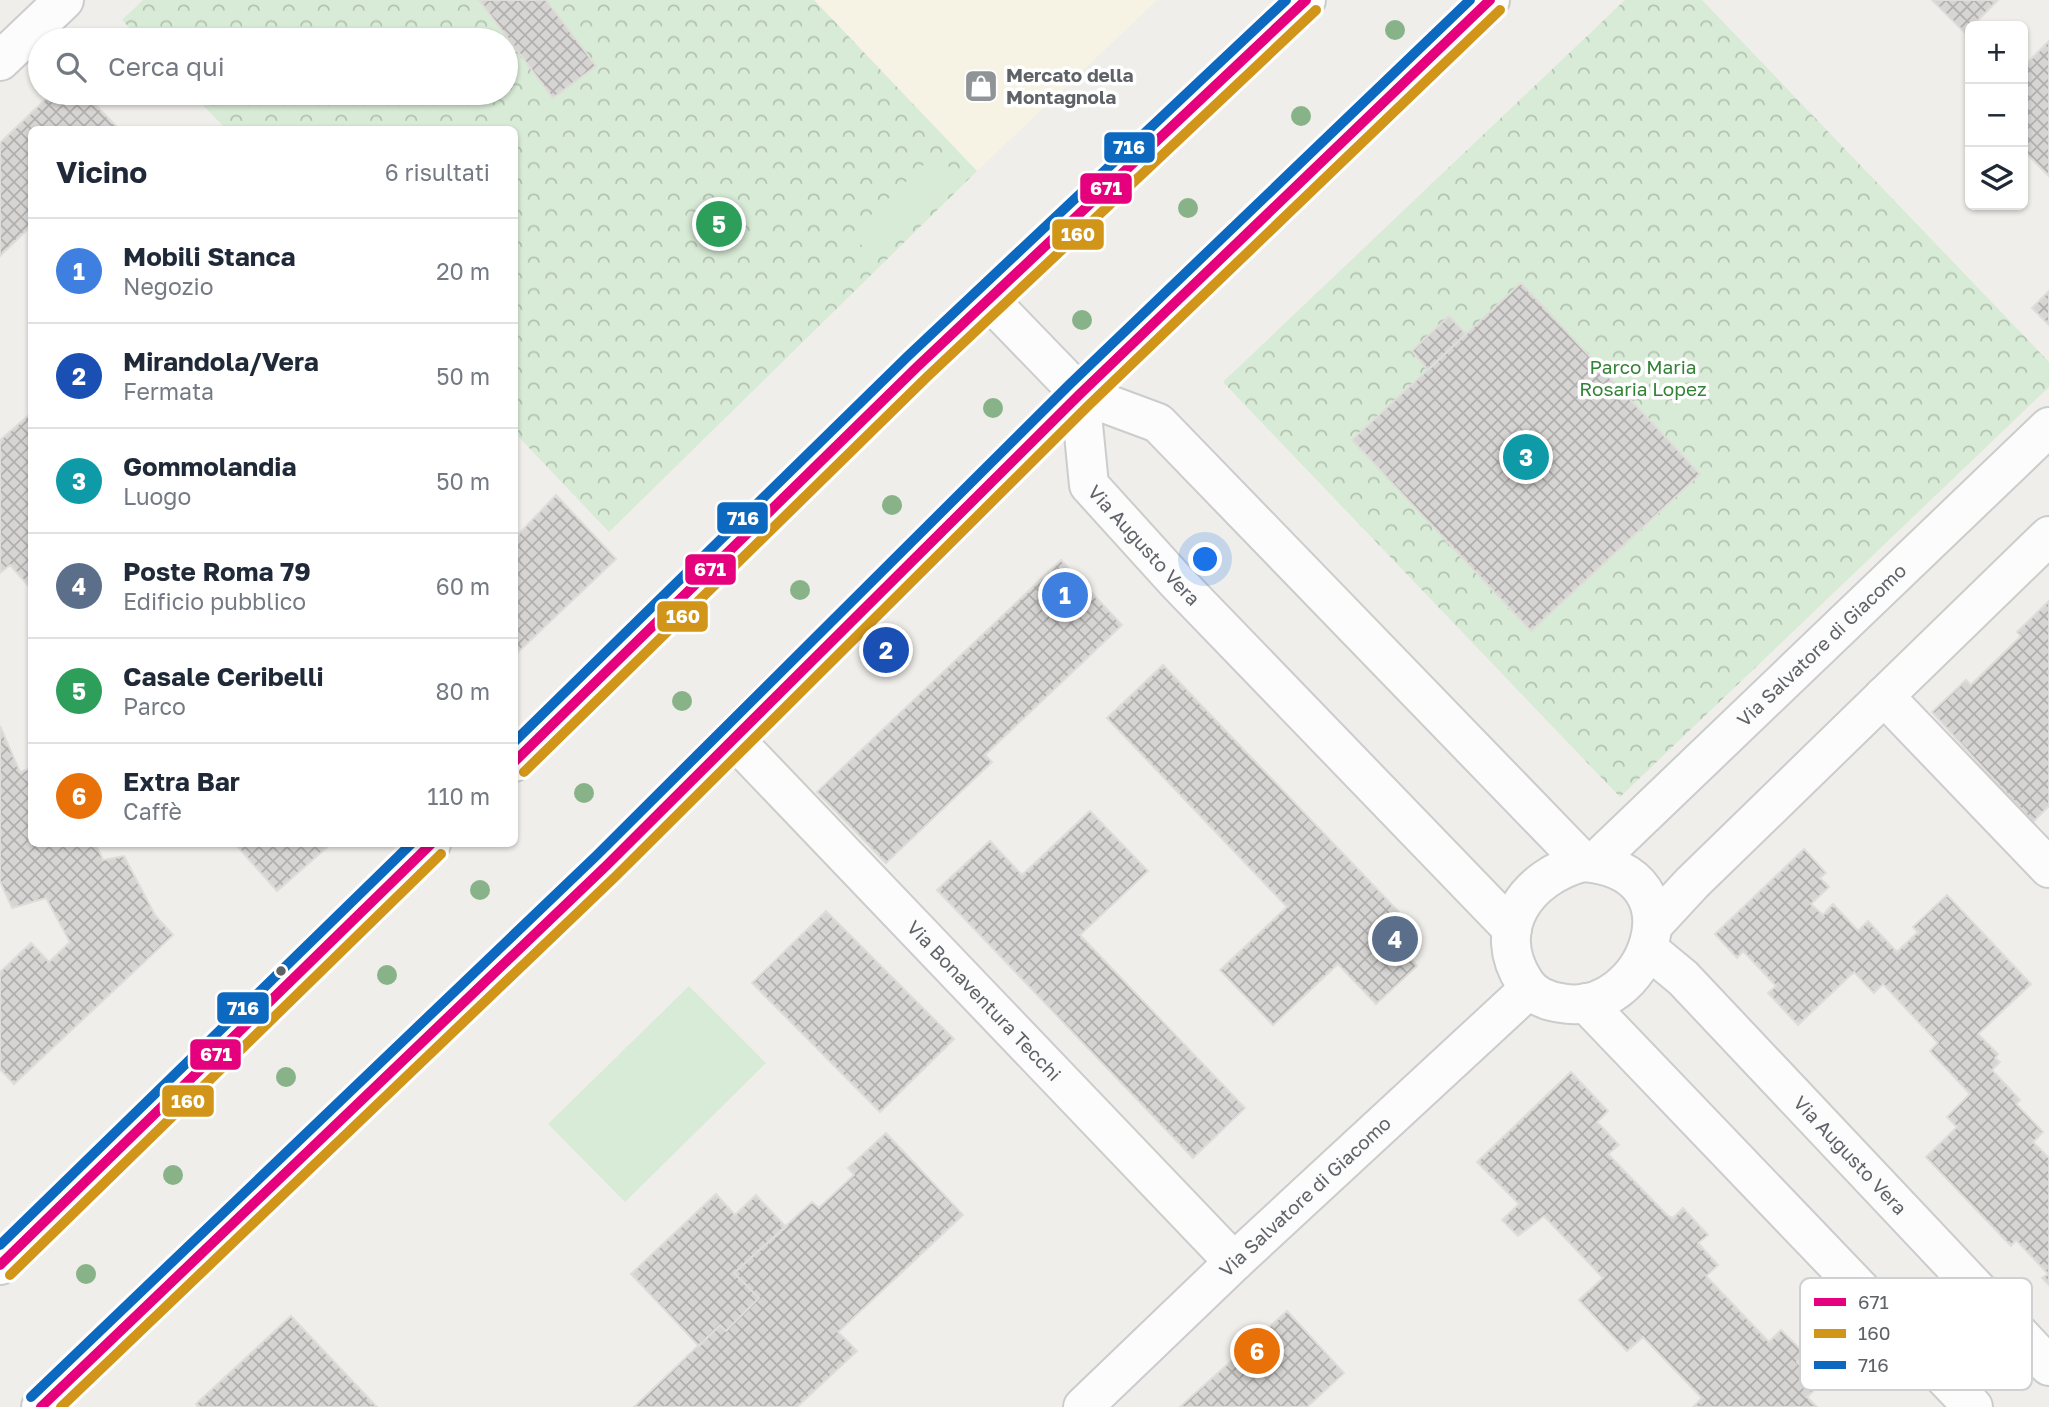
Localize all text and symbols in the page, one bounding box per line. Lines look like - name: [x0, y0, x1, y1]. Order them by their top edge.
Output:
- map controls: [1965, 21, 2028, 210]
- button: +: [1965, 21, 2028, 84]
- search box: [28, 28, 518, 105]
- icon: search: [52, 48, 90, 86]
- text: Cerca qui: [108, 51, 225, 82]
- place label: Mercato della Montagnola: [1006, 63, 1134, 108]
- shop icon: Mercato della Montagnola: [962, 67, 1000, 105]
- button: −: [1965, 84, 2028, 147]
- line badge: 716: [1103, 131, 1156, 164]
- text: 716: [1113, 135, 1145, 158]
- button: layers: [1965, 147, 2028, 210]
- text: Vicino: [56, 154, 147, 190]
- text: 6 risultati: [385, 158, 490, 186]
- line badge: 671: [1079, 172, 1133, 205]
- text: 671: [1090, 176, 1122, 199]
- pin: 5: [696, 198, 742, 250]
- line badge: 160: [1051, 218, 1105, 251]
- text: 160: [1061, 222, 1095, 245]
- text: Mobili Stanca: [123, 241, 296, 272]
- text: 1: [73, 257, 85, 285]
- text: 20 m: [436, 257, 490, 285]
- text: Negozio: [123, 272, 213, 300]
- text: Mirandola/Vera: [123, 346, 319, 377]
- park label: Parco Maria Rosaria Lopez: [1579, 355, 1707, 400]
- text: 2: [72, 362, 86, 390]
- text: 50 m: [436, 362, 490, 390]
- text: Fermata: [123, 377, 214, 405]
- pin: 3: [1503, 431, 1549, 483]
- text: Gommolandia: [123, 451, 297, 482]
- text: 3: [72, 467, 86, 495]
- text: 50 m: [436, 467, 490, 495]
- street label: Via Augusto Vera: [1084, 480, 1205, 610]
- text: Luogo: [123, 482, 191, 510]
- line badge: 716: [716, 501, 769, 535]
- text: 716: [727, 506, 759, 529]
- your location: [1188, 542, 1222, 576]
- line badge: 671: [684, 553, 737, 586]
- text: Poste Roma 79: [123, 556, 311, 587]
- text: 671: [694, 557, 726, 580]
- street label: Via Salvatore di Giacomo: [1732, 558, 1910, 731]
- pin: 1: [1042, 569, 1088, 621]
- text: 4: [72, 572, 86, 600]
- text: 60 m: [436, 572, 490, 600]
- text: Edificio pubblico: [123, 587, 306, 615]
- line badge: 160: [656, 600, 709, 633]
- text: 160: [666, 604, 700, 627]
- pin: 2: [863, 624, 909, 676]
- text: Casale Ceribelli: [123, 661, 324, 692]
- text: 5: [72, 677, 86, 705]
- text: 80 m: [436, 677, 490, 705]
- text: Parco: [123, 692, 186, 720]
- text: Extra Bar: [123, 766, 240, 797]
- text: 6: [72, 782, 86, 810]
- text: 110 m: [427, 782, 490, 810]
- text: Caffè: [123, 797, 182, 825]
- pin: 4: [1372, 913, 1418, 965]
- street label: Via Bonaventura Tecchi: [903, 915, 1066, 1085]
- unlabelled marker: [274, 964, 288, 978]
- line badge: 716: [216, 991, 270, 1025]
- text: 716: [227, 996, 259, 1019]
- line badge: 671: [189, 1038, 242, 1071]
- text: 671: [200, 1042, 232, 1065]
- line badge: 160: [161, 1084, 215, 1118]
- text: 160: [171, 1089, 205, 1112]
- street label: Via Augusto Vera: [1789, 1091, 1912, 1219]
- street label: Via Salvatore di Giacomo: [1214, 1111, 1395, 1281]
- legend: [1800, 1278, 2032, 1390]
- text: 671: [1858, 1290, 1889, 1313]
- text: 160: [1858, 1321, 1891, 1344]
- pin: 6: [1234, 1325, 1280, 1377]
- text: 716: [1858, 1353, 1889, 1376]

